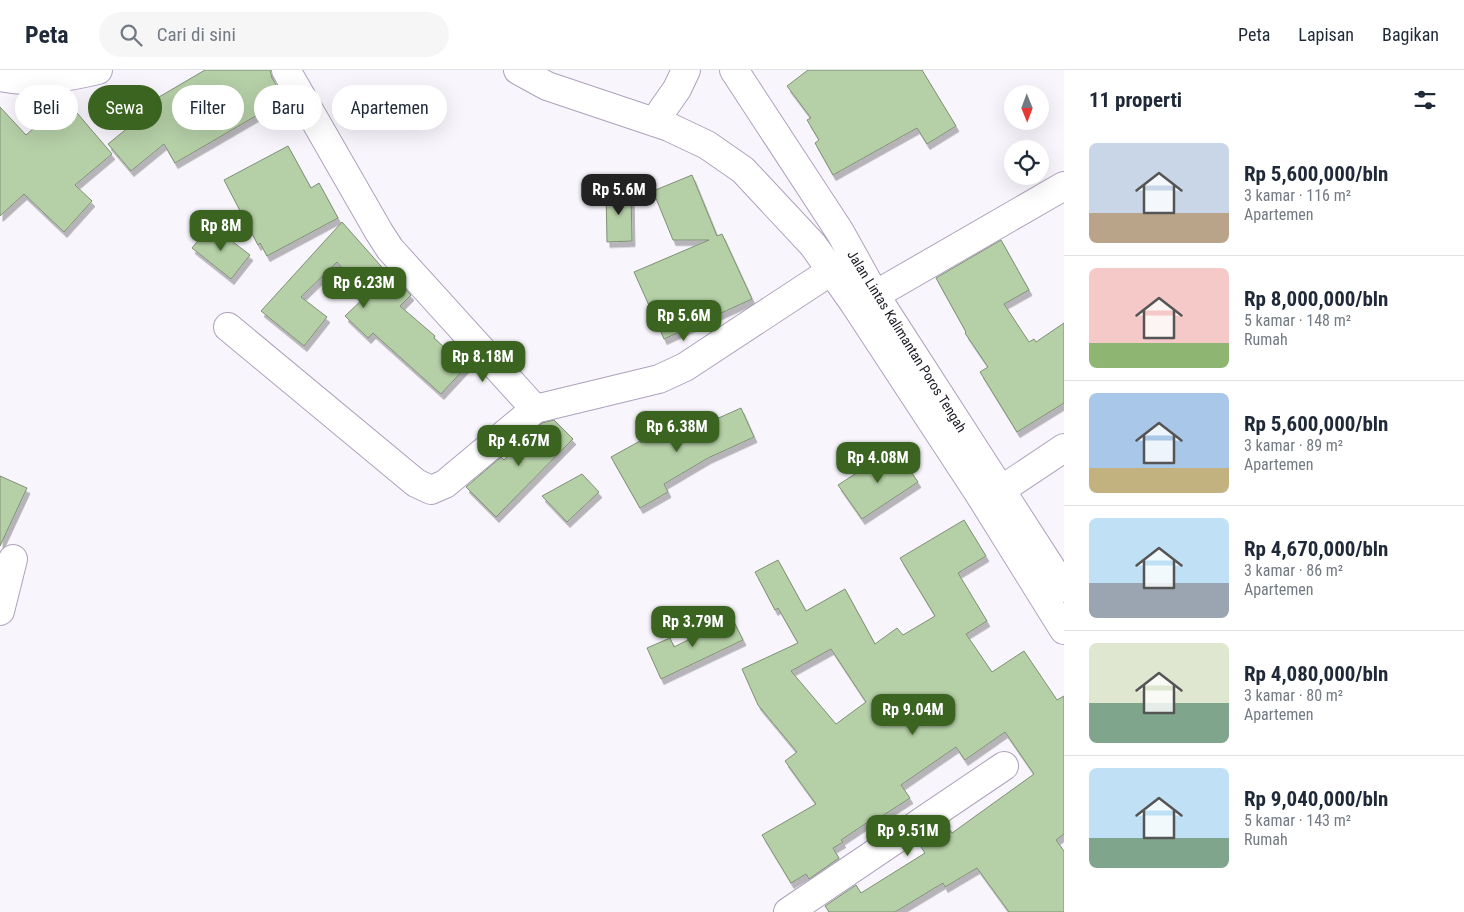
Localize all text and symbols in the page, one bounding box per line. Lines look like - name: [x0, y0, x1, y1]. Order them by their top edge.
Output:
- search box: [99, 12, 449, 57]
- text: Peta: [25, 21, 69, 49]
- icon: search: [117, 21, 145, 49]
- text: Cari di sini: [157, 23, 236, 46]
- text: Peta: [1238, 24, 1270, 45]
- text: Lapisan: [1298, 24, 1354, 45]
- text: Bagikan: [1382, 24, 1439, 45]
- chip: Beli: [15, 85, 78, 130]
- chip: Sewa: [88, 85, 162, 130]
- chip: Filter: [172, 85, 244, 130]
- chip: Baru: [254, 85, 322, 130]
- chip: Apartemen: [332, 85, 447, 130]
- north arrow: [1004, 85, 1049, 130]
- map controls: [1004, 85, 1049, 185]
- icon: filters: [1411, 86, 1439, 114]
- text: 11 properti: [1089, 88, 1182, 112]
- button: locate: [1004, 140, 1049, 185]
- text: Rp 5,600,000/bln: [1244, 162, 1388, 186]
- icon: home: [1129, 163, 1189, 223]
- pin: Rp 5.6M: [573, 174, 665, 216]
- text: Rp 5.6M: [592, 180, 646, 199]
- text: 3 kamar · 116 m²: [1244, 186, 1351, 205]
- text: Apartemen: [1244, 205, 1314, 224]
- pin: Rp 8M: [186, 210, 256, 252]
- text: Rp 8M: [201, 216, 241, 235]
- street label: Jalan Lintas Kalimantan Poros Tengah: [844, 247, 970, 435]
- pin: Rp 6.23M: [312, 266, 416, 309]
- text: Rp 6.23M: [333, 273, 395, 292]
- text: Rp 8,000,000/bln: [1244, 287, 1388, 311]
- icon: home: [1129, 288, 1189, 348]
- pin: Rp 5.6M: [638, 300, 730, 342]
- text: Rp 5.6M: [657, 306, 711, 325]
- text: 5 kamar · 148 m²: [1244, 311, 1351, 330]
- text: Rumah: [1244, 330, 1288, 349]
- pin: Rp 8.18M: [431, 340, 535, 383]
- text: Rp 8.18M: [452, 347, 514, 366]
- pin: Rp 6.38M: [625, 410, 729, 453]
- text: Rp 5,600,000/bln: [1244, 412, 1388, 436]
- icon: home: [1129, 413, 1189, 473]
- text: Rp 6.38M: [646, 417, 708, 436]
- pin: Rp 4.67M: [467, 424, 571, 467]
- text: Rp 4.67M: [488, 431, 550, 450]
- text: 3 kamar · 89 m²: [1244, 436, 1343, 455]
- pin: Rp 4.08M: [826, 442, 930, 484]
- text: Rp 4.08M: [847, 448, 909, 467]
- text: Apartemen: [1244, 455, 1314, 474]
- text: Rp 4,670,000/bln: [1244, 537, 1388, 561]
- icon: home: [1129, 538, 1189, 598]
- text: 3 kamar · 86 m²: [1244, 561, 1343, 580]
- text: Apartemen: [1244, 580, 1314, 599]
- pin: Rp 3.79M: [641, 606, 745, 648]
- text: Rp 3.79M: [662, 612, 724, 631]
- text: Rp 4,080,000/bln: [1244, 662, 1388, 686]
- icon: home: [1129, 663, 1189, 723]
- text: 3 kamar · 80 m²: [1244, 686, 1343, 705]
- pin: Rp 9.04M: [861, 694, 965, 736]
- text: Rp 9.04M: [882, 700, 944, 719]
- text: Apartemen: [1244, 705, 1314, 724]
- text: Rp 9,040,000/bln: [1244, 787, 1388, 811]
- icon: home: [1129, 788, 1189, 848]
- text: 5 kamar · 143 m²: [1244, 811, 1351, 830]
- pin: Rp 9.51M: [856, 814, 960, 857]
- text: Rp 9.51M: [877, 821, 939, 840]
- text: Rumah: [1244, 830, 1288, 849]

